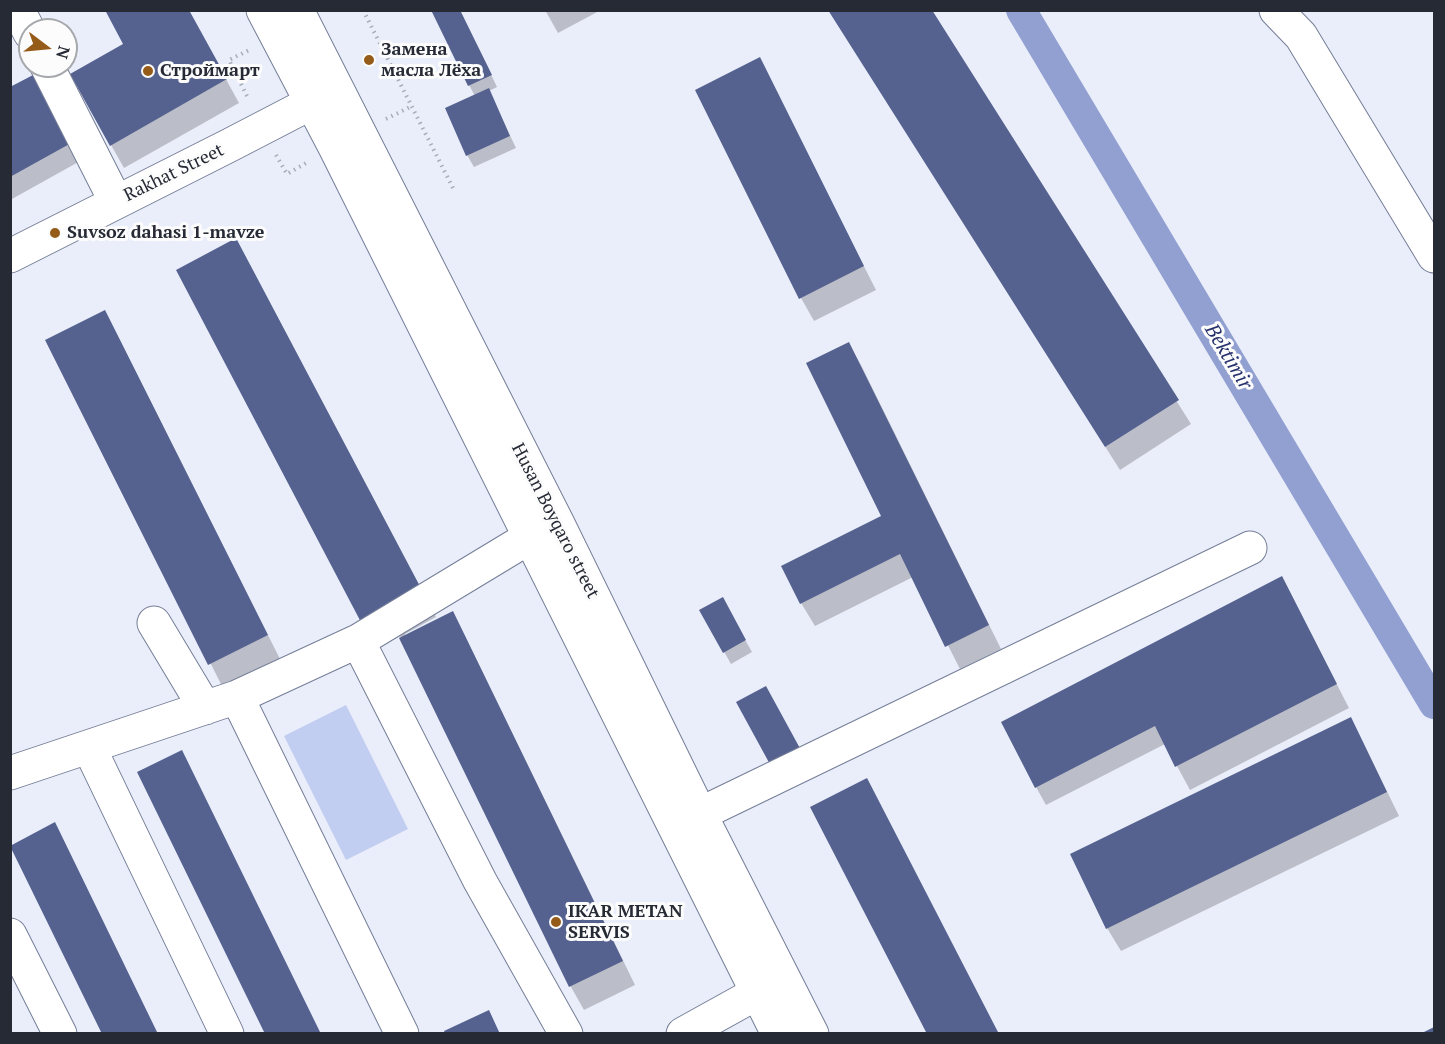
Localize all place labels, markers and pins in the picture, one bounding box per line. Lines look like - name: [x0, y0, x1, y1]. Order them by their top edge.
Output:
- place label: Замена масла Лёха: [381, 39, 481, 82]
- marker: Замена масла Лёха: [362, 53, 376, 67]
- place label: Строймарт: [160, 60, 260, 82]
- marker: Строймарт: [141, 64, 155, 78]
- place label: Suvsoz dahasi 1-mavze: [67, 222, 264, 244]
- marker: Suvsoz dahasi 1-mavze: [48, 226, 62, 240]
- place label: IKAR METAN SERVIS: [568, 901, 683, 944]
- marker: IKAR METAN SERVIS: [549, 915, 563, 929]

